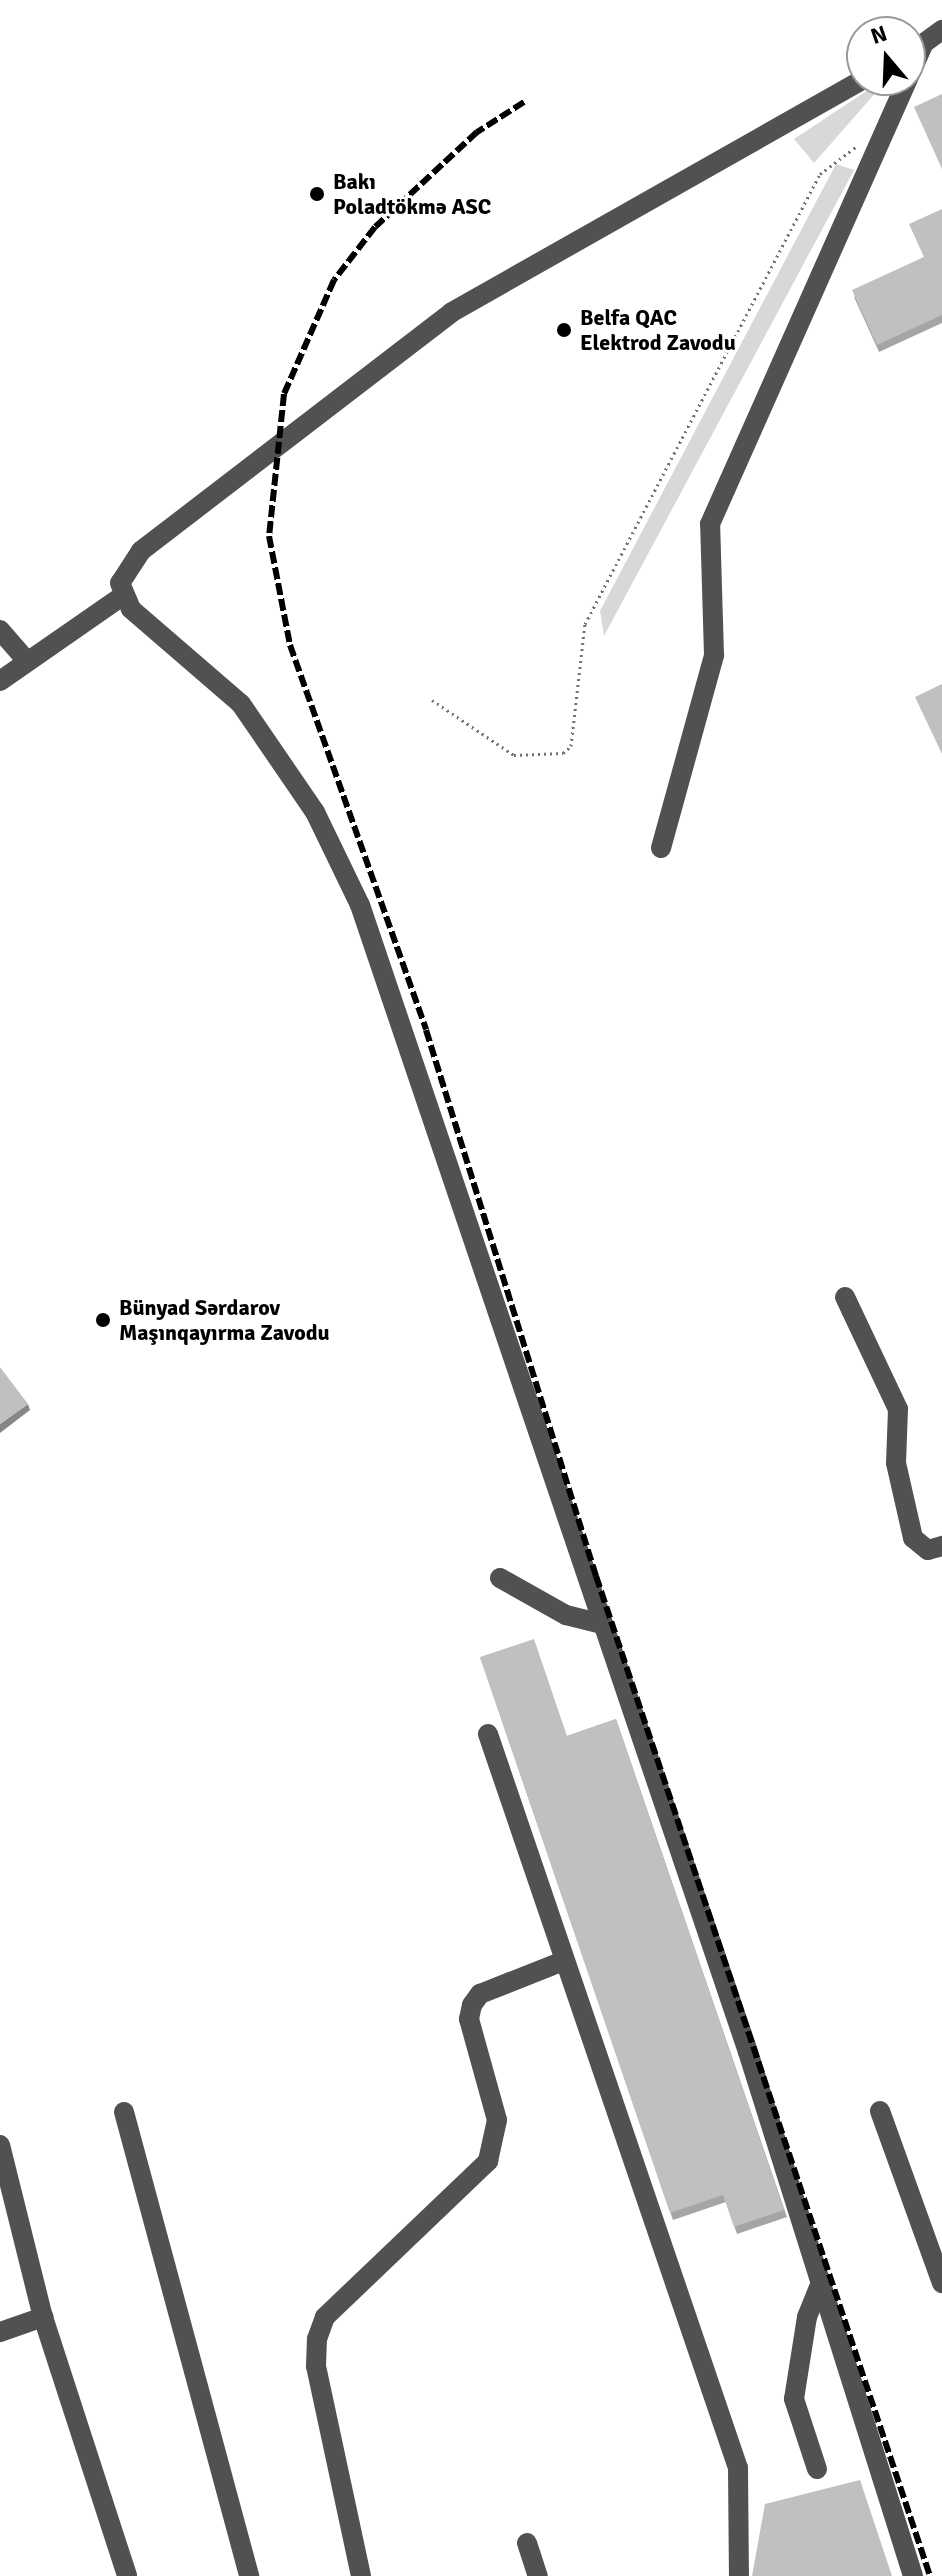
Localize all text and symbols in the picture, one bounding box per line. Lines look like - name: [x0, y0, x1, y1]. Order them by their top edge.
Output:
- north arrow: [846, 16, 926, 96]
- text: N: [867, 19, 890, 50]
- place label: Bakı Poladtökmə ASC: [333, 168, 491, 220]
- marker: Bakı Poladtökmə ASC: [308, 185, 326, 203]
- place label: Belfa QAC Elektrod Zavodu: [580, 304, 736, 356]
- marker: Belfa QAC Elektrod Zavodu: [555, 321, 573, 339]
- place label: Bünyad Sərdarov Maşınqayırma Zavodu: [119, 1294, 330, 1346]
- marker: Bünyad Sərdarov Maşınqayırma Zavodu: [94, 1311, 112, 1329]

